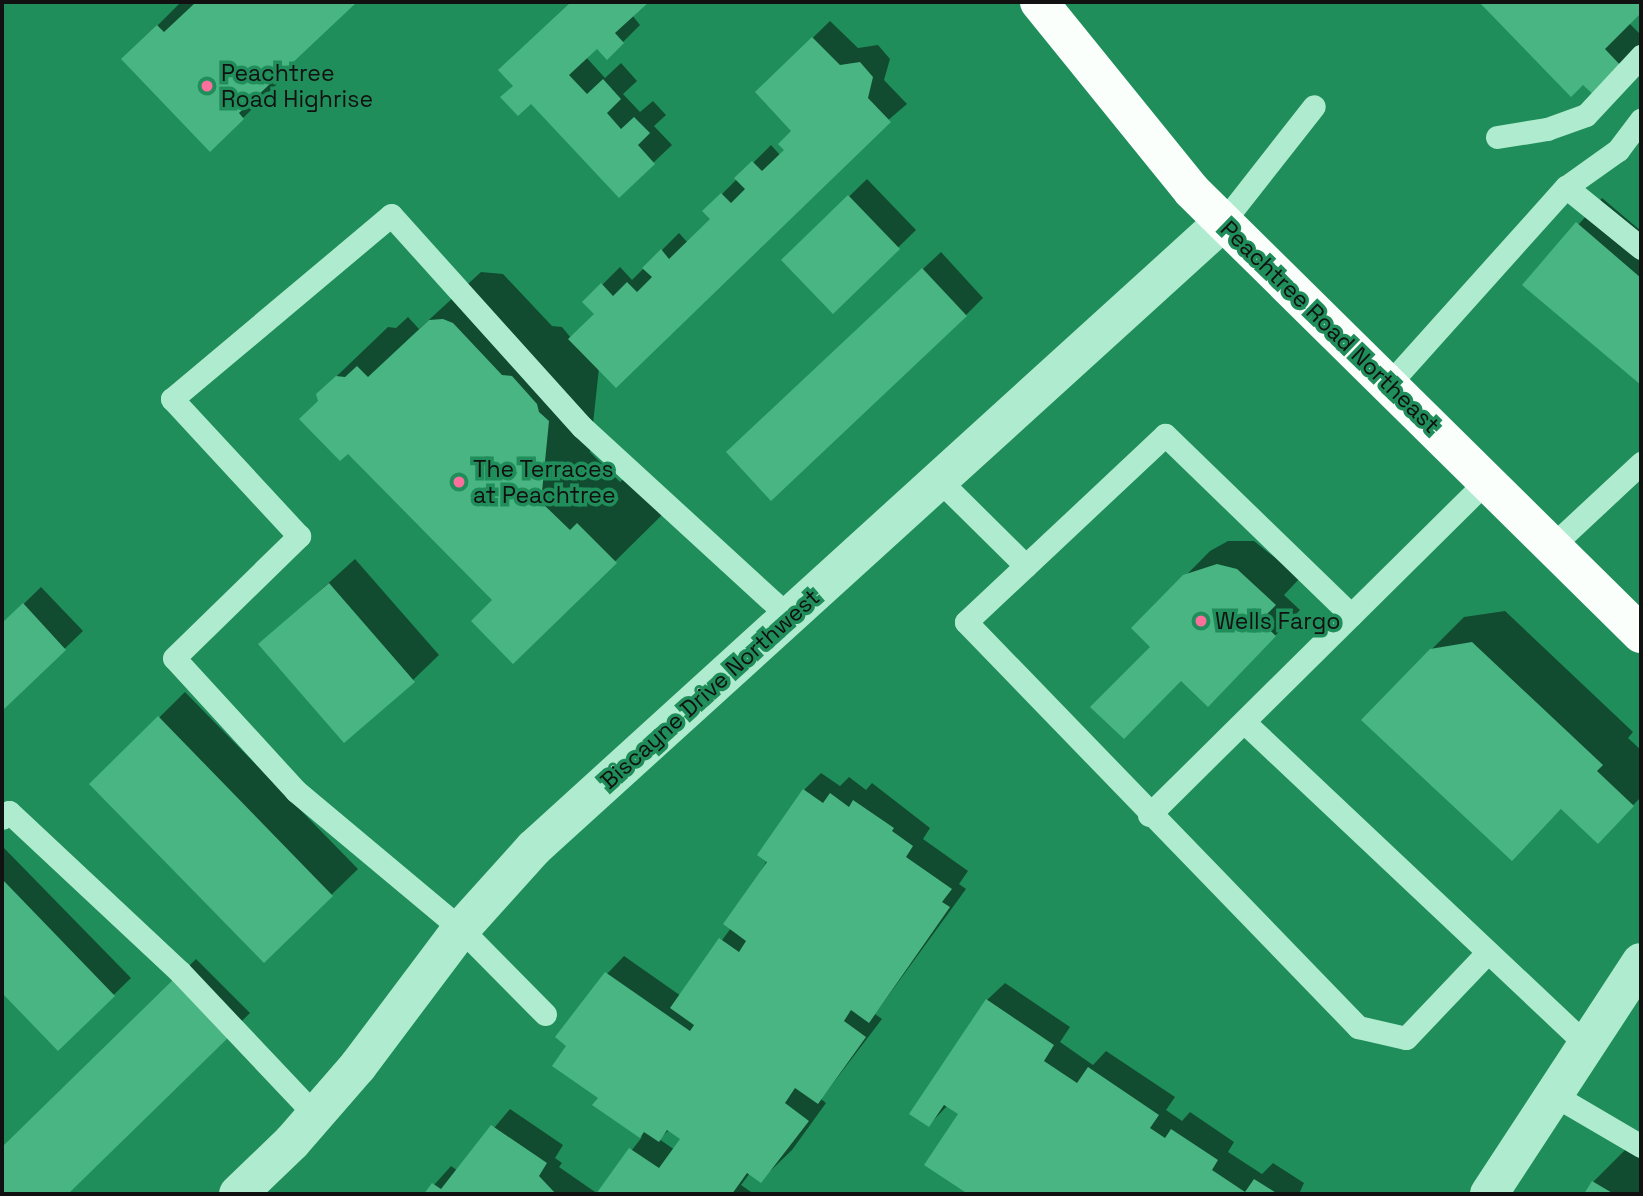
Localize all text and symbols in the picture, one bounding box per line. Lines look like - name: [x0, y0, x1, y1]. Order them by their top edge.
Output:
- place label: Peachtree Road Highrise: [221, 59, 373, 113]
- marker: Peachtree Road Highrise: [199, 78, 215, 94]
- street label: Peachtree Road Northeast: [1215, 215, 1445, 439]
- place label: The Terraces at Peachtree: [473, 455, 616, 509]
- marker: The Terraces at Peachtree: [451, 474, 467, 490]
- street label: Biscayne Drive Northwest: [595, 583, 825, 795]
- place label: Wells Fargo: [1215, 607, 1340, 635]
- marker: Wells Fargo: [1193, 613, 1209, 629]

